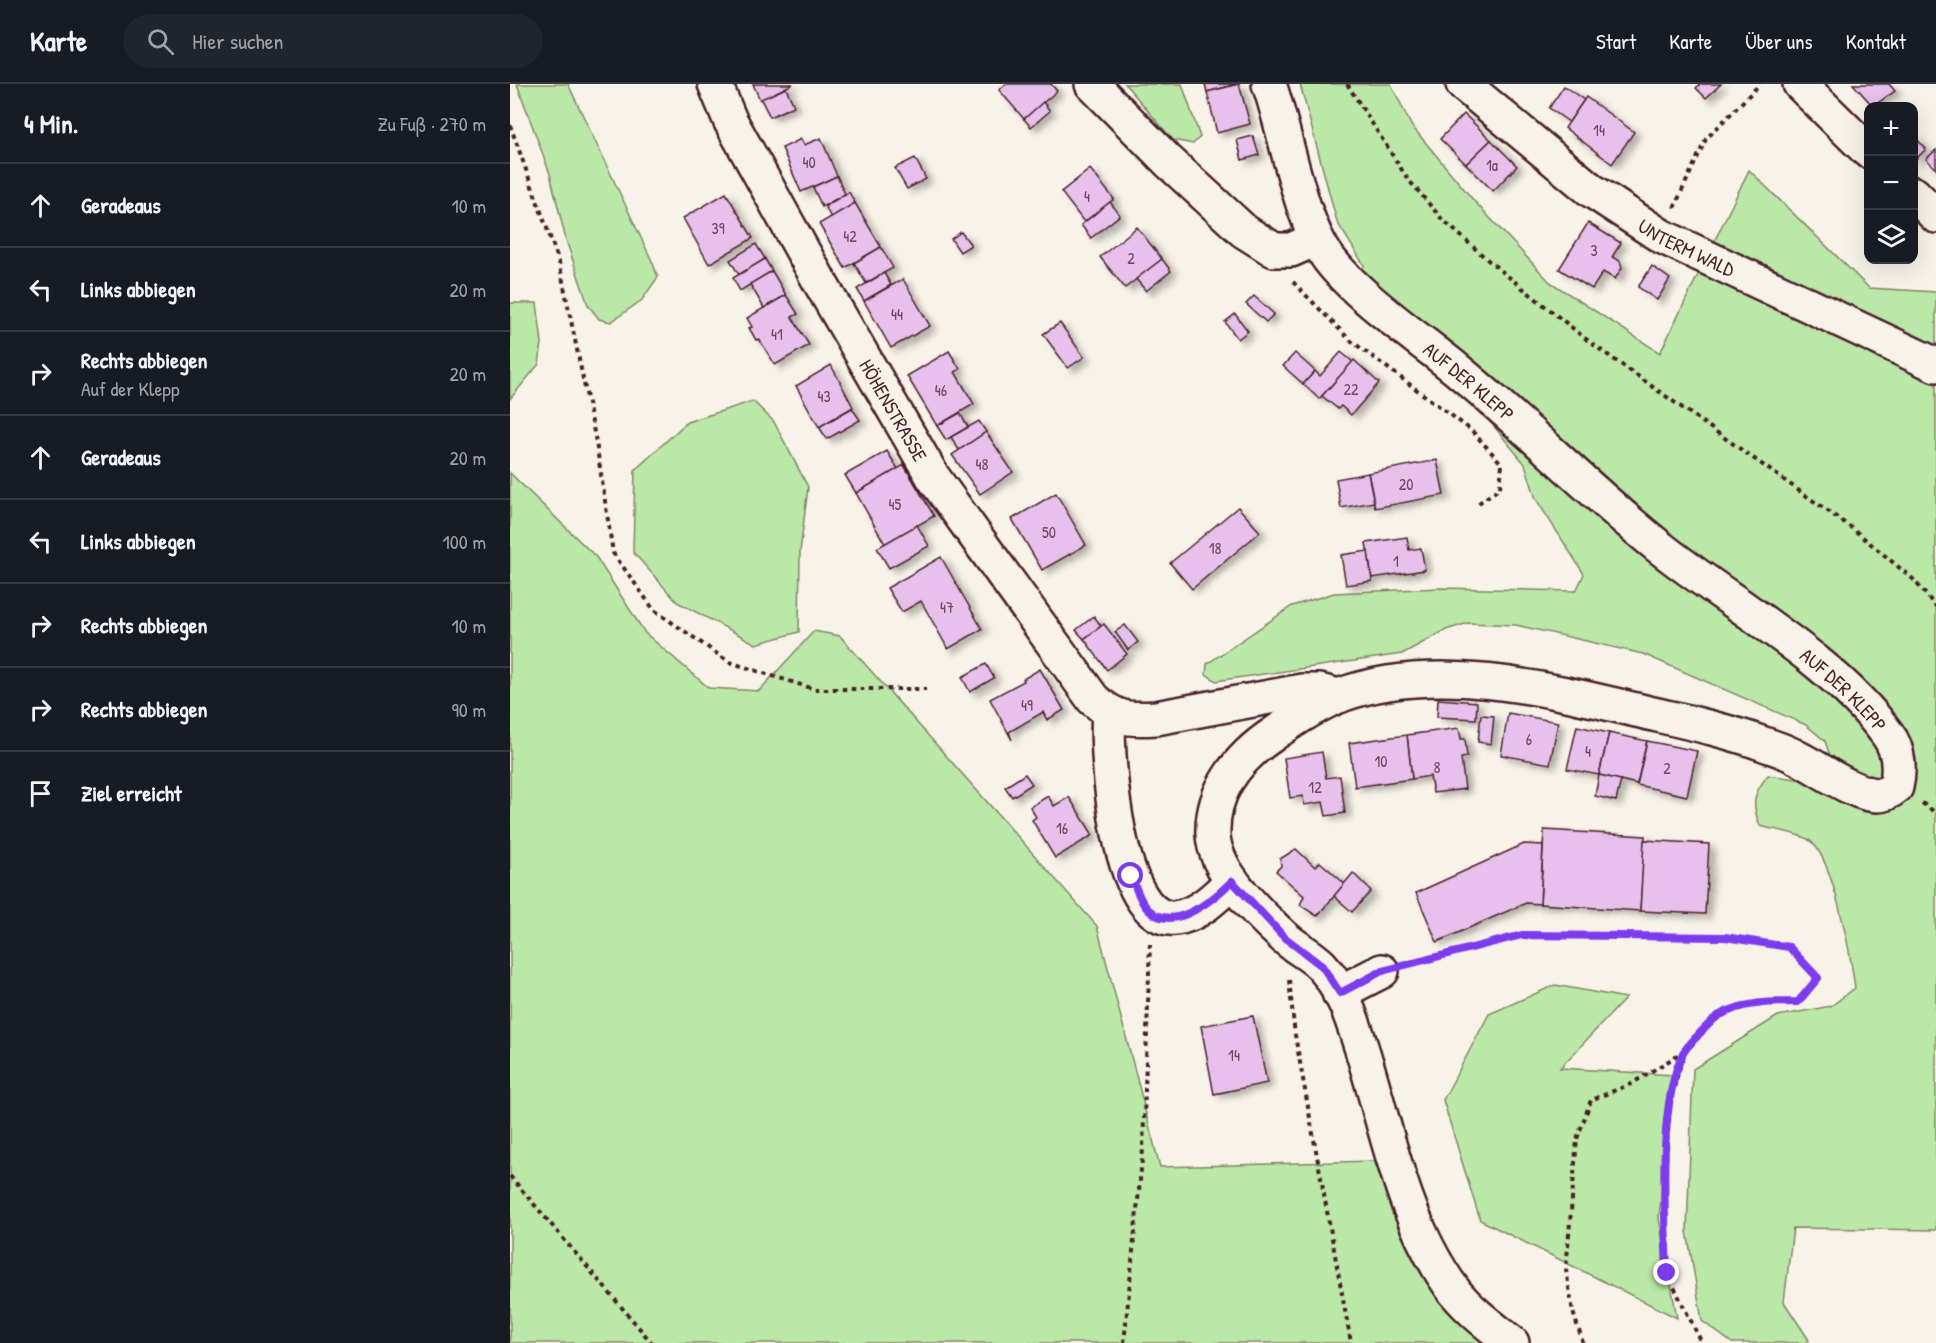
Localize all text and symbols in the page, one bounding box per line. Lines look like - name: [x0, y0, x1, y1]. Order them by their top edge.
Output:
- search box: [123, 14, 543, 68]
- text: Karte: [30, 22, 87, 60]
- icon: search: [144, 25, 177, 58]
- text: Hier suchen: [192, 26, 283, 56]
- text: Start: [1596, 27, 1636, 56]
- text: Karte: [1669, 27, 1712, 56]
- text: Über uns: [1745, 27, 1813, 56]
- text: Kontakt: [1846, 27, 1906, 56]
- map controls: [1864, 102, 1918, 264]
- button: +: [1864, 102, 1918, 156]
- text: 4 Min.: [24, 106, 78, 141]
- text: Zu Fuß · 270 m: [378, 110, 486, 137]
- house number: 14: [1593, 119, 1605, 141]
- house number: 40: [802, 151, 816, 173]
- house number: 1a: [1486, 154, 1498, 176]
- button: −: [1864, 156, 1918, 210]
- house number: 4: [1084, 185, 1090, 207]
- icon: ahead: [24, 189, 57, 222]
- text: Geradeaus: [81, 190, 161, 220]
- text: 10 m: [452, 192, 486, 219]
- button: layers: [1864, 210, 1918, 264]
- street label: UNTERM WALD: [1633, 211, 1740, 283]
- house number: 39: [711, 217, 725, 239]
- house number: 42: [843, 225, 857, 247]
- house number: 3: [1590, 239, 1598, 261]
- house number: 2: [1127, 247, 1135, 269]
- icon: left: [24, 273, 57, 306]
- text: Links abbiegen: [81, 274, 196, 304]
- text: 20 m: [449, 276, 486, 303]
- house number: 44: [891, 303, 903, 325]
- house number: 41: [771, 323, 783, 345]
- street label: AUF DER KLEPP: [1418, 335, 1521, 427]
- text: Rechts abbiegen: [81, 345, 208, 375]
- street label: HÖHENSTRASSE: [854, 354, 934, 466]
- icon: right: [24, 357, 57, 390]
- text: 20 m: [449, 360, 486, 387]
- text: Auf der Klepp: [81, 375, 179, 402]
- house number: 22: [1344, 378, 1359, 400]
- house number: 46: [935, 379, 947, 401]
- house number: 43: [817, 385, 831, 407]
- icon: ahead: [24, 441, 57, 474]
- text: Geradeaus: [81, 442, 161, 472]
- text: 20 m: [449, 444, 486, 471]
- house number: 48: [976, 453, 989, 475]
- house number: 20: [1399, 473, 1413, 495]
- house number: 45: [889, 493, 902, 515]
- house number: 50: [1042, 521, 1056, 543]
- icon: left: [24, 525, 57, 558]
- text: Links abbiegen: [81, 526, 196, 556]
- text: 100 m: [443, 528, 486, 555]
- house number: 18: [1209, 537, 1221, 559]
- house number: 1: [1393, 550, 1399, 572]
- house number: 47: [940, 596, 954, 618]
- icon: right: [24, 609, 57, 642]
- text: Rechts abbiegen: [81, 610, 208, 640]
- text: 10 m: [452, 612, 486, 639]
- street label: AUF DER KLEPP: [1795, 641, 1894, 737]
- icon: right: [24, 693, 57, 726]
- text: Rechts abbiegen: [81, 694, 208, 724]
- house number: 49: [1021, 694, 1033, 716]
- text: 90 m: [452, 696, 486, 723]
- house number: 6: [1526, 728, 1532, 750]
- house number: 4: [1585, 740, 1591, 762]
- house number: 10: [1375, 750, 1387, 772]
- house number: 8: [1434, 756, 1441, 778]
- house number: 2: [1663, 757, 1671, 779]
- house number: 12: [1308, 776, 1322, 798]
- icon: arrive: [24, 777, 57, 810]
- text: Ziel erreicht: [81, 778, 181, 808]
- house number: 16: [1056, 817, 1068, 839]
- route start: [1117, 862, 1143, 888]
- house number: 14: [1228, 1044, 1240, 1066]
- route end: [1653, 1259, 1679, 1285]

